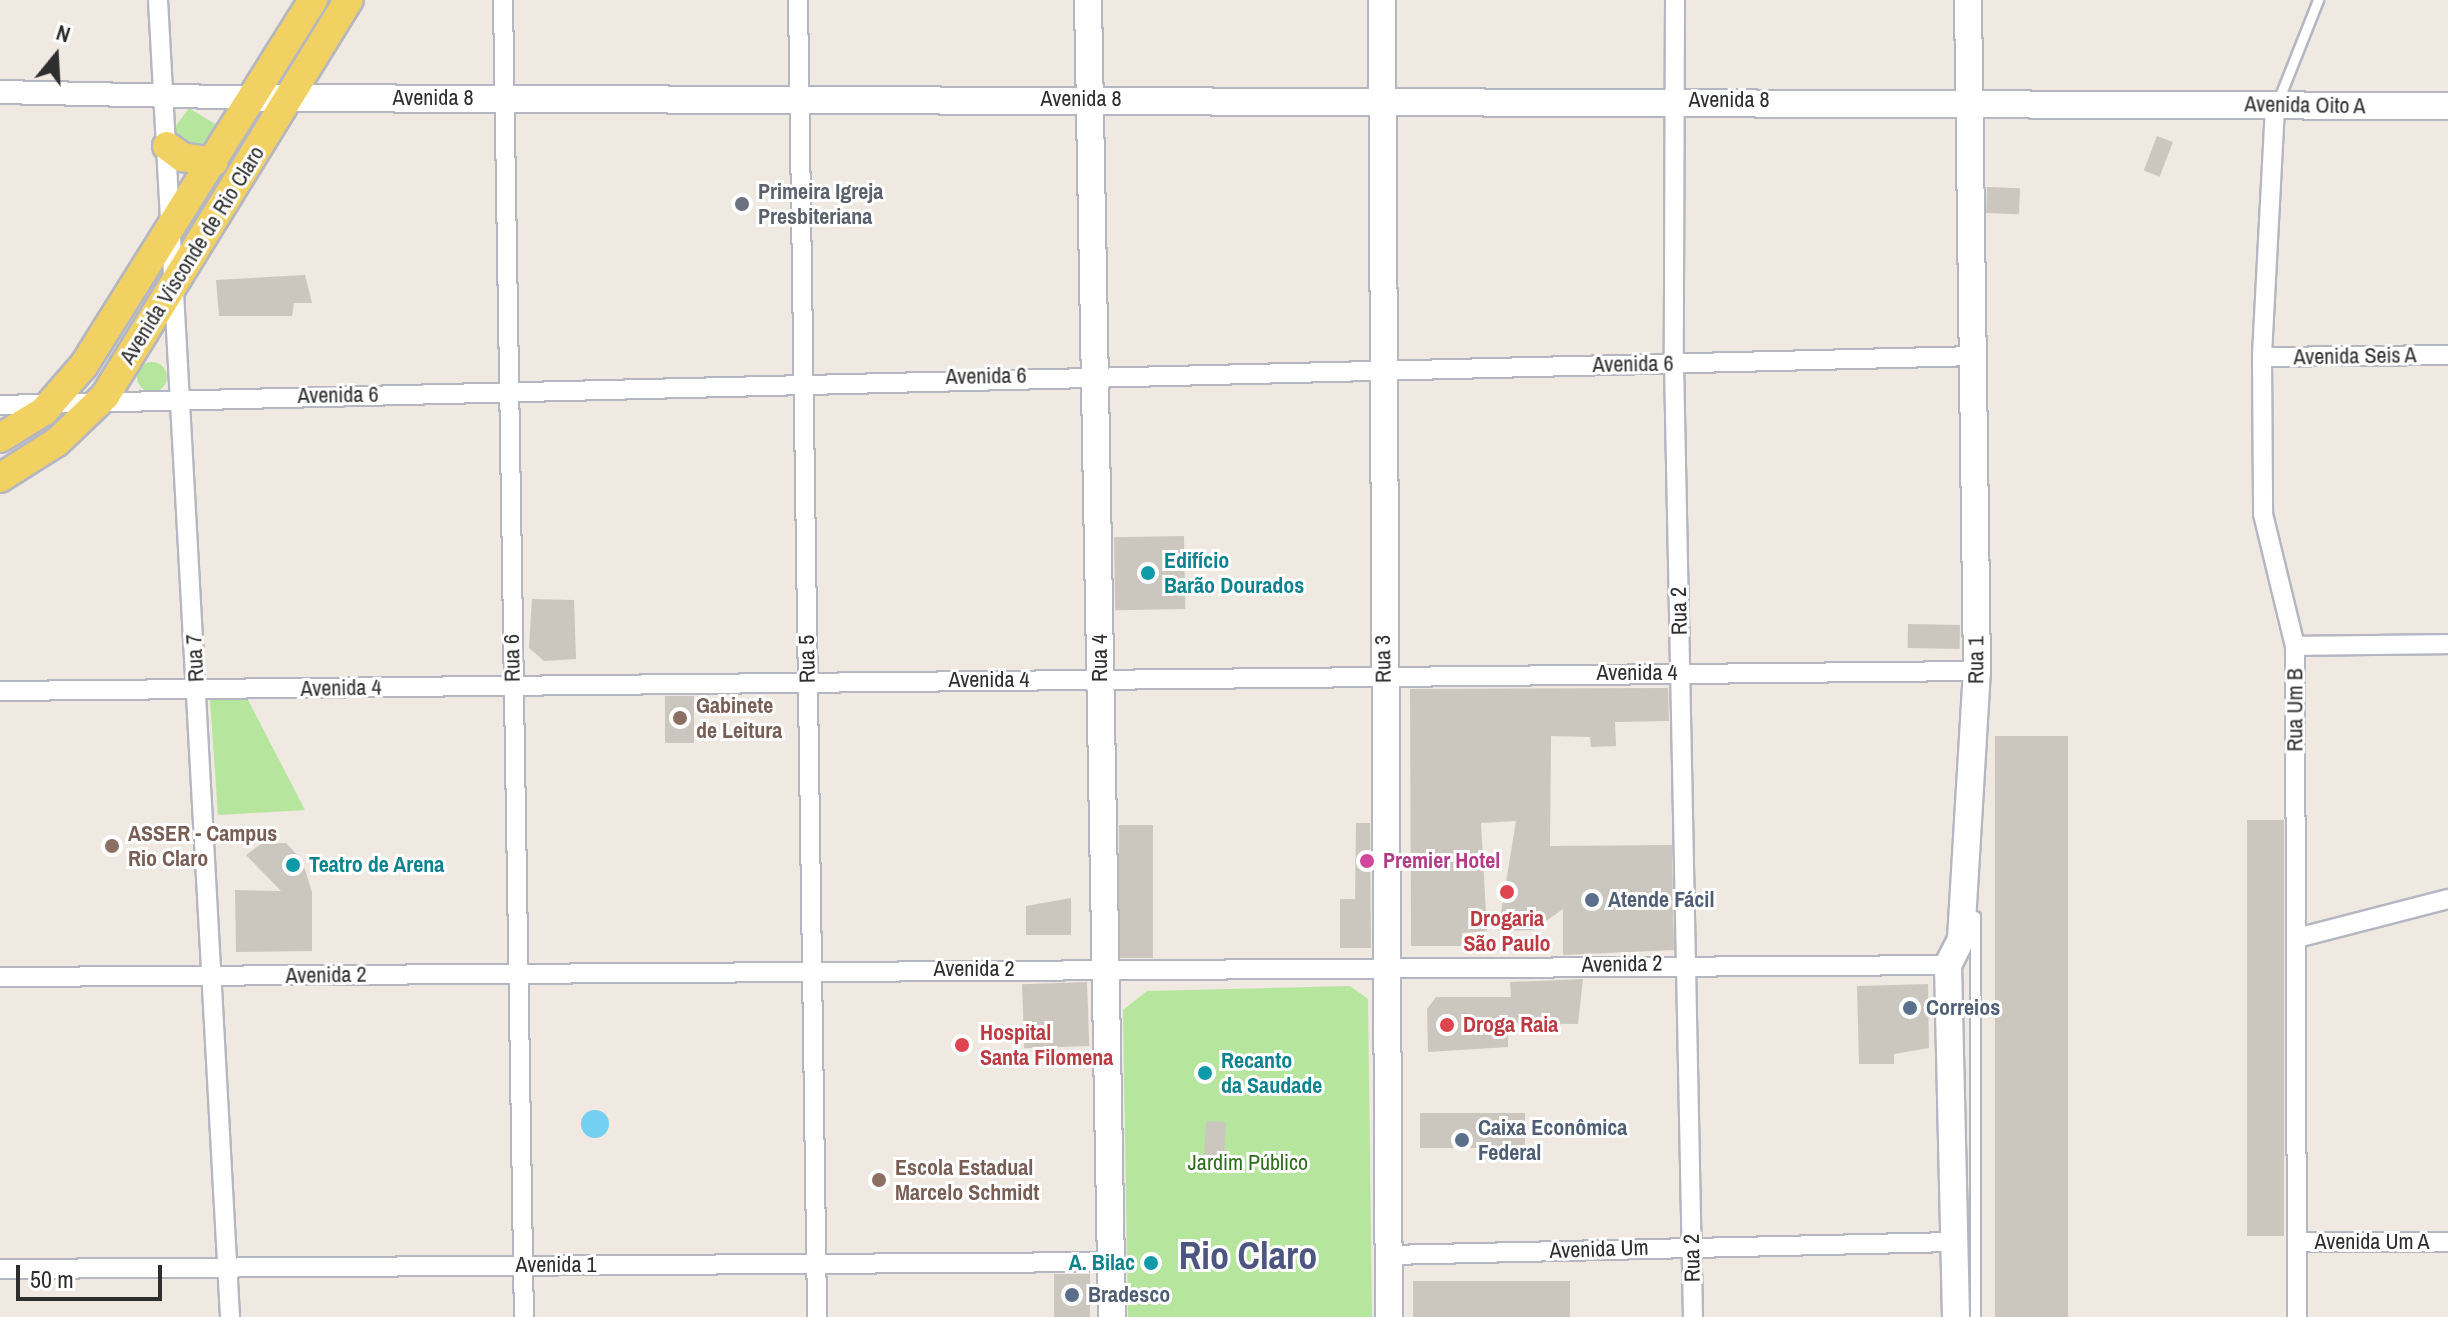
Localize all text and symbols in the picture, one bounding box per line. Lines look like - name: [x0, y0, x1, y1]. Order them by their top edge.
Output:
- north arrow: [16, 16, 96, 96]
- text: N: [53, 17, 74, 49]
- street label: Avenida 8: [393, 85, 473, 111]
- street label: Avenida 8: [1041, 86, 1121, 112]
- street label: Avenida 8: [1689, 87, 1769, 113]
- street label: Avenida Oito A: [2244, 91, 2366, 119]
- street label: Avenida Visconde de Rio Claro: [114, 141, 270, 369]
- place label: Primeira Igreja Presbiteriana: [758, 178, 883, 230]
- marker: Primeira Igreja Presbiteriana: [733, 195, 751, 213]
- street label: Avenida Seis A: [2293, 342, 2417, 370]
- street label: Avenida 6: [1592, 350, 1674, 378]
- street label: Avenida 6: [945, 362, 1027, 390]
- street label: Avenida 6: [297, 381, 379, 409]
- place label: Edifício Barão Dourados: [1164, 547, 1304, 598]
- marker: Edifício Barão Dourados: [1139, 564, 1157, 582]
- street label: Rua 2: [1665, 587, 1693, 635]
- street label: Rua 7: [181, 633, 209, 683]
- street label: Rua 6: [498, 634, 526, 682]
- street label: Rua 4: [1087, 634, 1113, 682]
- street label: Rua 5: [793, 635, 821, 683]
- street label: Rua 3: [1369, 635, 1397, 683]
- street label: Rua 1: [1963, 636, 1989, 684]
- street label: Avenida 4: [1597, 660, 1677, 686]
- street label: Avenida 4: [949, 667, 1029, 693]
- street label: Rua Um B: [2282, 668, 2308, 752]
- street label: Avenida 4: [300, 674, 382, 702]
- place label: Gabinete de Leitura: [696, 692, 782, 744]
- marker: Gabinete de Leitura: [671, 709, 689, 727]
- place label: ASSER - Campus Rio Claro: [128, 820, 277, 872]
- marker: ASSER - Campus Rio Claro: [103, 837, 121, 855]
- place label: Premier Hotel: [1383, 848, 1500, 874]
- place label: Teatro de Arena: [309, 852, 445, 878]
- marker: Premier Hotel: [1358, 852, 1376, 870]
- marker: Teatro de Arena: [284, 856, 302, 874]
- marker: Drogaria São Paulo: [1498, 883, 1516, 901]
- place label: Atende Fácil: [1608, 887, 1714, 913]
- marker: Atende Fácil: [1583, 891, 1601, 909]
- place label: Drogaria São Paulo: [1463, 905, 1551, 956]
- street label: Avenida 2: [1581, 950, 1663, 978]
- street label: Avenida 2: [934, 956, 1014, 982]
- street label: Avenida 2: [285, 961, 367, 989]
- place label: Correios: [1926, 995, 2000, 1021]
- marker: Correios: [1901, 999, 1919, 1017]
- place label: Droga Raia: [1463, 1012, 1558, 1038]
- marker: Droga Raia: [1438, 1016, 1456, 1034]
- place label: Hospital Santa Filomena: [980, 1019, 1113, 1070]
- marker: Hospital Santa Filomena: [951, 1034, 973, 1056]
- place label: Recanto da Saudade: [1221, 1047, 1322, 1098]
- marker: Recanto da Saudade: [1196, 1064, 1214, 1082]
- place label: Caixa Econômica Federal: [1478, 1114, 1627, 1166]
- marker: Caixa Econômica Federal: [1453, 1131, 1471, 1149]
- park label: Jardim Público: [1188, 1150, 1308, 1176]
- place label: Escola Estadual Marcelo Schmidt: [895, 1154, 1039, 1206]
- marker: Escola Estadual Marcelo Schmidt: [870, 1171, 888, 1189]
- street label: Avenida Um A: [2314, 1229, 2430, 1255]
- district label: Rio Claro: [1179, 1233, 1317, 1279]
- street label: Avenida Um: [1549, 1234, 1649, 1264]
- street label: Rua 2: [1678, 1234, 1706, 1282]
- scale bar: [20, 1249, 166, 1299]
- place label: A. Bilac: [1069, 1250, 1135, 1276]
- street label: Avenida 1: [516, 1252, 596, 1278]
- marker: A. Bilac: [1142, 1254, 1160, 1272]
- text: 50 m: [30, 1263, 74, 1295]
- place label: Bradesco: [1088, 1282, 1170, 1308]
- marker: Bradesco: [1063, 1286, 1081, 1304]

